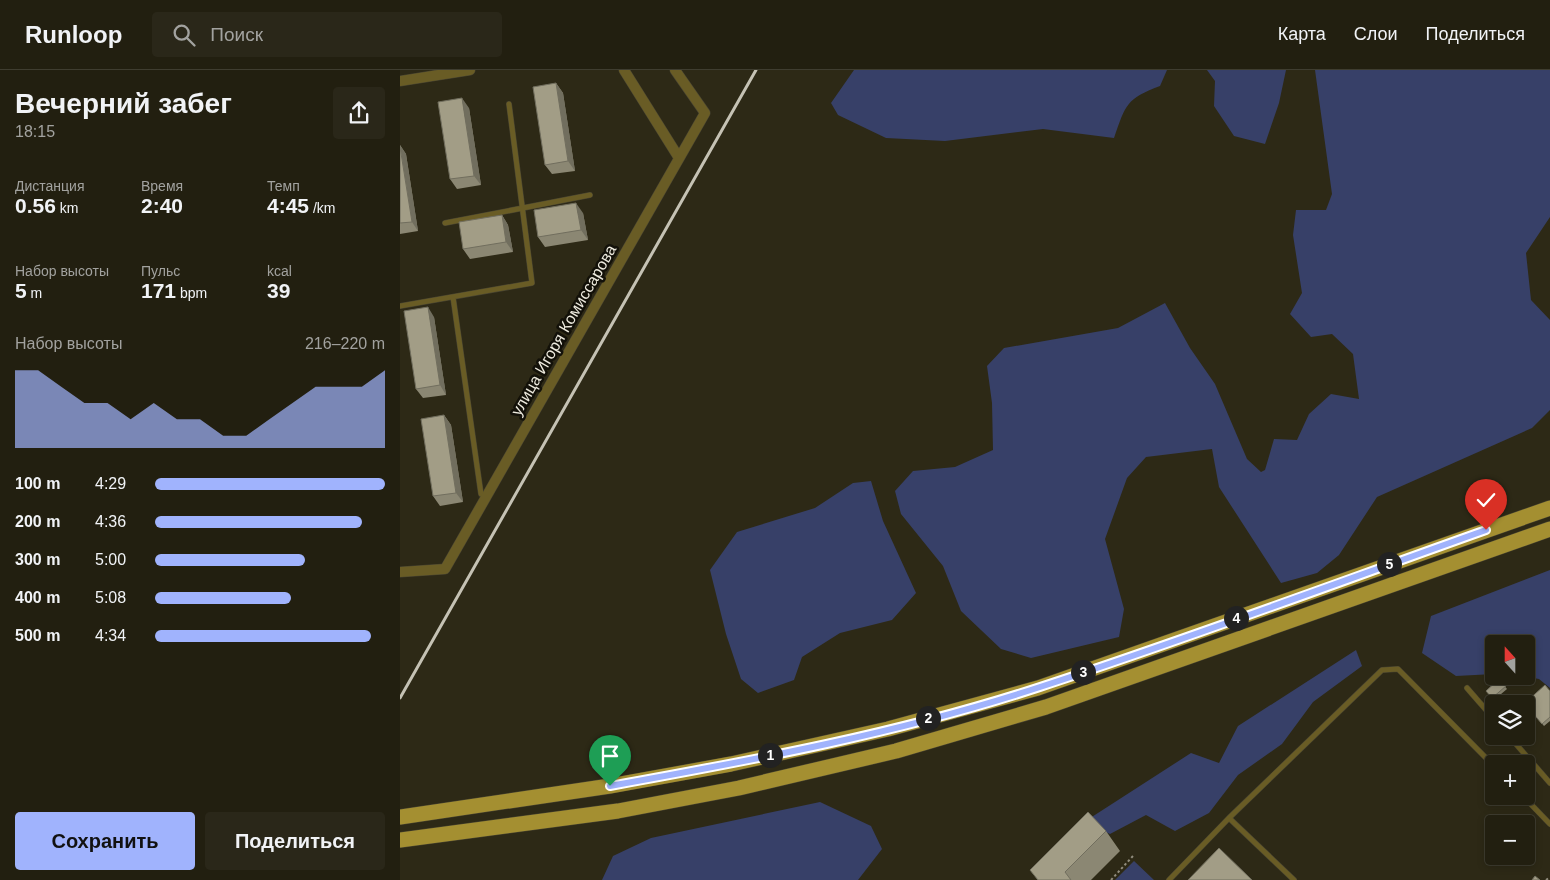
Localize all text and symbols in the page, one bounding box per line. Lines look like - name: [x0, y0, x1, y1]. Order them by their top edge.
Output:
- search box: [152, 12, 502, 57]
- text: Runloop: [25, 21, 122, 48]
- icon: search: [170, 21, 198, 49]
- text: Поиск: [210, 24, 263, 45]
- text: Карта: [1278, 24, 1326, 44]
- text: Слои: [1354, 24, 1398, 44]
- text: Поделиться: [1426, 24, 1525, 44]
- button: share: [333, 87, 385, 139]
- text: Вечерний забег: [15, 88, 232, 119]
- text: 18:15: [15, 123, 55, 140]
- text: Дистанция: [15, 178, 85, 194]
- text: Время: [141, 178, 183, 194]
- text: Темп: [267, 178, 300, 194]
- text: 0.56: [15, 194, 56, 217]
- text: 2:40: [141, 194, 183, 217]
- text: 4:45: [267, 194, 309, 217]
- text: km: [56, 200, 78, 216]
- text: /km: [309, 200, 335, 216]
- street label: улица Игоря Комиссарова: [508, 242, 619, 419]
- text: Набор высоты: [15, 263, 109, 279]
- text: Пульс: [141, 263, 180, 279]
- text: kcal: [267, 263, 292, 279]
- text: 5: [15, 279, 27, 302]
- text: 171: [141, 279, 176, 302]
- text: 39: [267, 279, 290, 302]
- text: m: [27, 285, 42, 301]
- text: bpm: [176, 285, 207, 301]
- text: Набор высоты: [15, 335, 122, 352]
- text: 216–220 m: [305, 335, 385, 352]
- text: 100 m: [15, 475, 60, 492]
- text: 4:29: [95, 475, 126, 492]
- pin: [1465, 479, 1507, 530]
- icon: check: [1472, 486, 1500, 514]
- text: 200 m: [15, 513, 60, 530]
- text: 4:36: [95, 513, 126, 530]
- text: 300 m: [15, 551, 60, 568]
- text: 5:00: [95, 551, 126, 568]
- pin: 5: [1376, 552, 1402, 576]
- text: 5: [1386, 556, 1393, 572]
- text: 400 m: [15, 589, 60, 606]
- text: 5:08: [95, 589, 126, 606]
- pin: 4: [1224, 606, 1248, 630]
- text: 4: [1233, 610, 1240, 626]
- text: 500 m: [15, 627, 60, 644]
- text: 4:34: [95, 627, 126, 644]
- north arrow: [1485, 635, 1535, 685]
- map controls: [1485, 635, 1535, 865]
- pin: 3: [1070, 660, 1096, 684]
- text: 3: [1080, 664, 1087, 680]
- button: layers: [1485, 695, 1535, 745]
- pin: 2: [916, 706, 940, 730]
- text: 2: [925, 710, 932, 726]
- pin: [589, 735, 631, 786]
- icon: arrive: [596, 742, 624, 770]
- pin: 1: [758, 742, 782, 768]
- text: 1: [767, 747, 774, 763]
- button: +: [1485, 755, 1535, 805]
- button: Сохранить: [15, 812, 195, 870]
- button: Поделиться: [205, 812, 385, 870]
- button: −: [1485, 815, 1535, 865]

